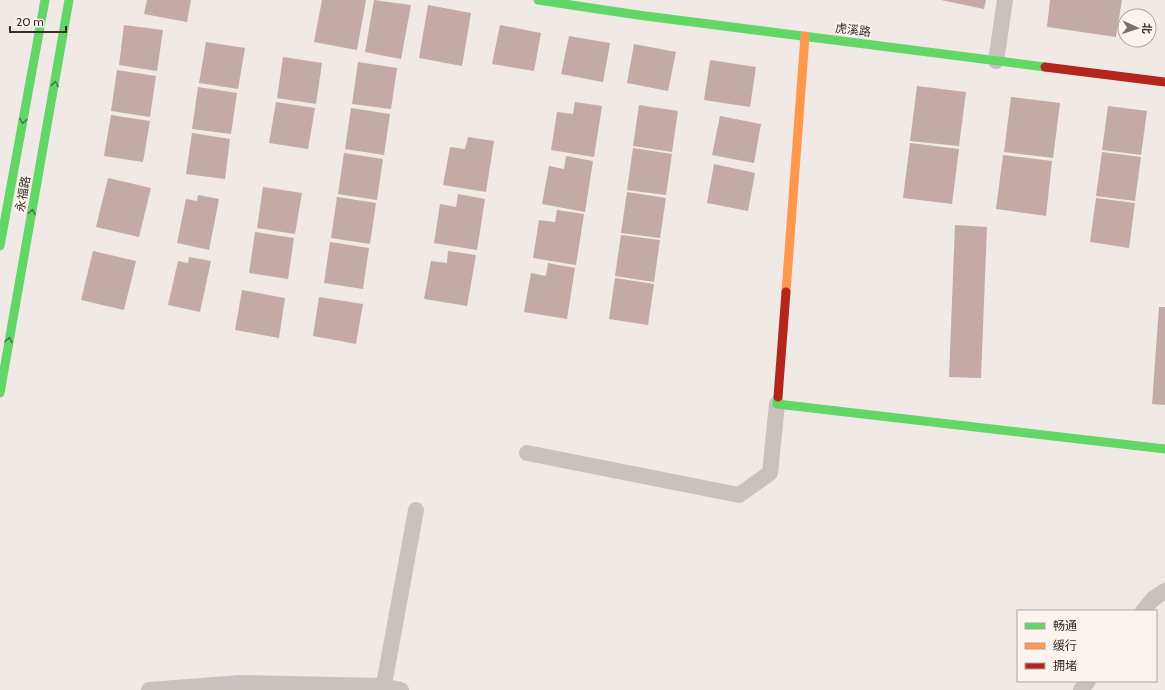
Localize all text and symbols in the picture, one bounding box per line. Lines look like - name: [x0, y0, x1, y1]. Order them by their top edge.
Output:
- scale bar: [10, 8, 66, 34]
- north arrow: [1117, 8, 1157, 48]
- text: 20 m: [16, 14, 44, 29]
- street label: 虎溪路: [834, 20, 872, 39]
- text: 北: [1140, 23, 1154, 34]
- one-way arrow: [50, 81, 58, 87]
- one-way arrow: [19, 118, 28, 124]
- street label: 永福路: [12, 175, 33, 213]
- one-way arrow: [27, 209, 36, 215]
- one-way arrow: [4, 337, 13, 343]
- legend: [1017, 610, 1157, 682]
- text: 畅通: [1053, 618, 1077, 633]
- text: 缓行: [1053, 638, 1077, 653]
- text: 拥堵: [1053, 658, 1077, 673]

